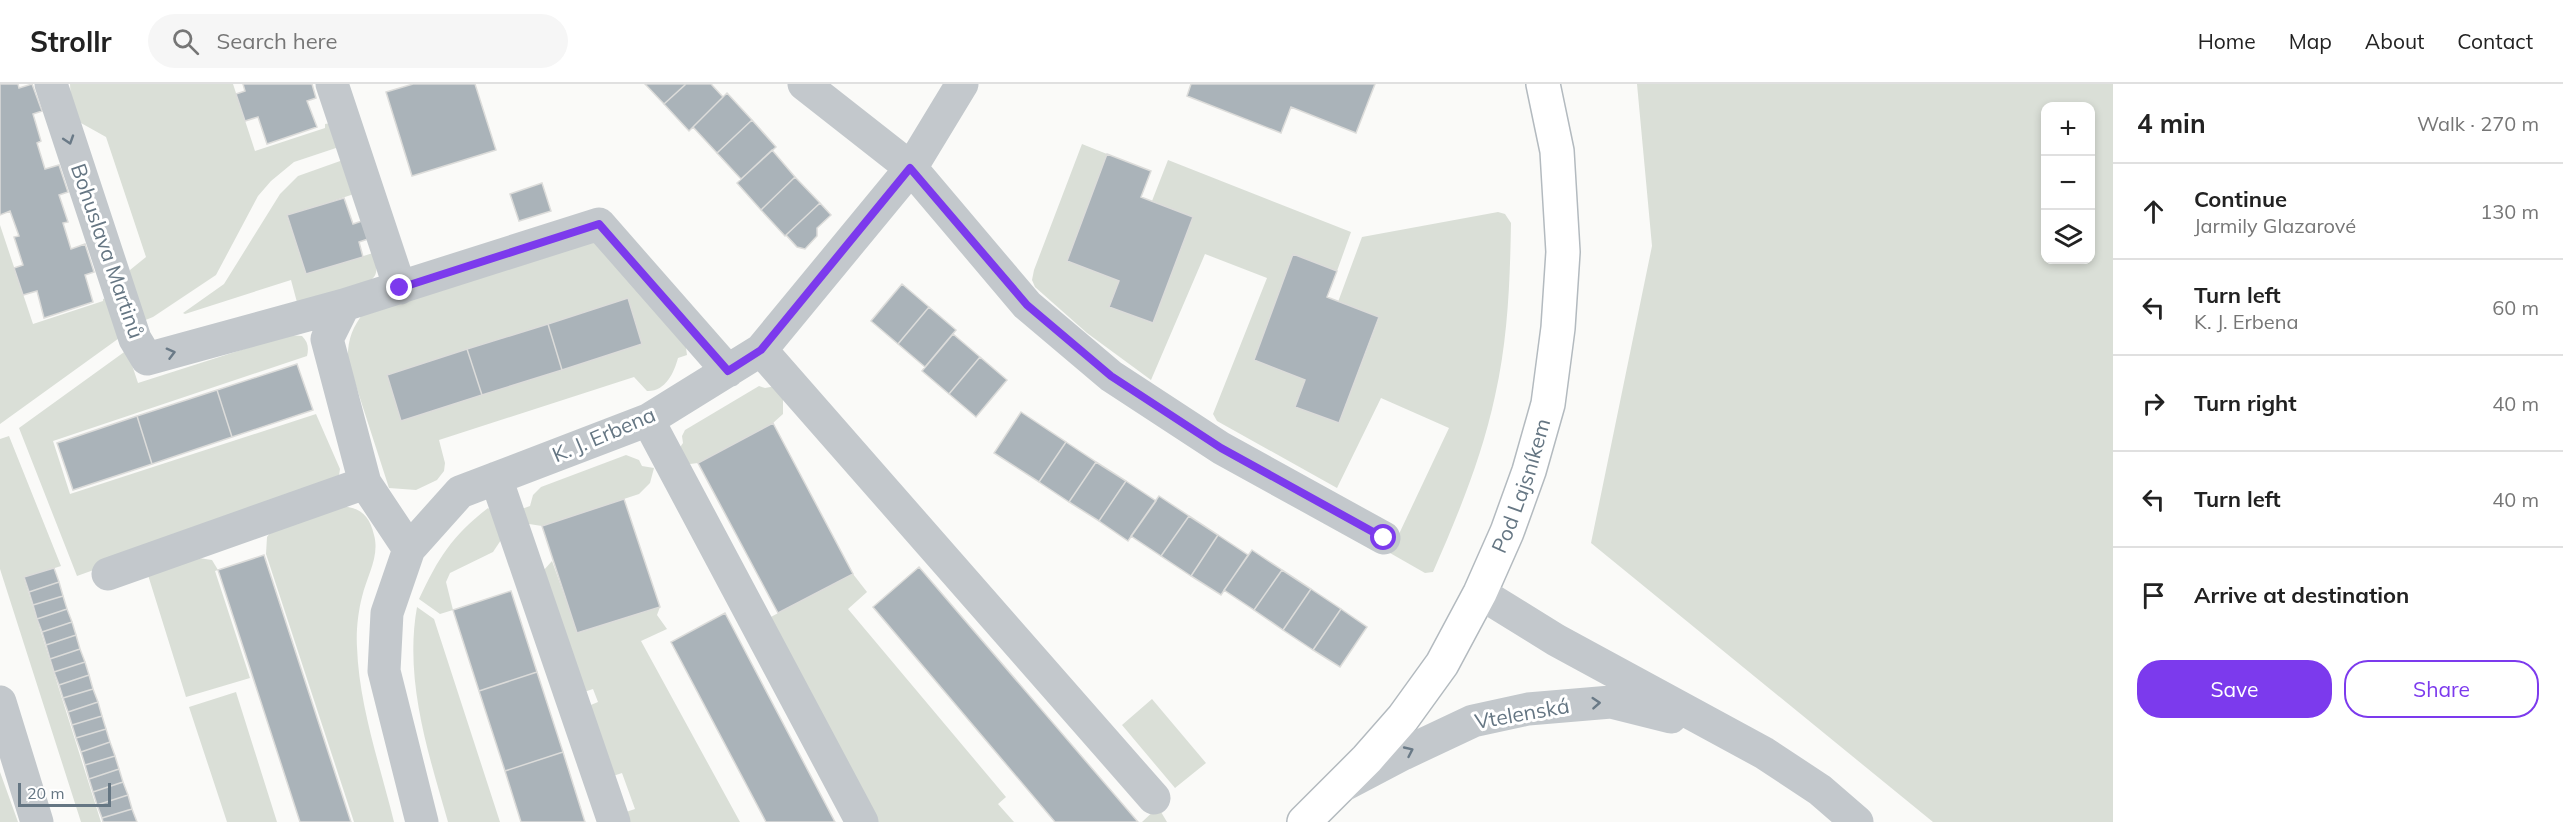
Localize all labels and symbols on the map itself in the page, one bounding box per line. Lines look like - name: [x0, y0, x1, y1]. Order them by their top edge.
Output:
- one-way arrow: [62, 134, 74, 144]
- street label: Bohuslava Martinů: [66, 160, 150, 342]
- route end: [386, 274, 412, 300]
- one-way arrow: [165, 348, 176, 360]
- street label: K. J. Erbena: [548, 401, 659, 467]
- street label: Pod Lajsníkem: [1485, 415, 1555, 557]
- route start: [1370, 524, 1396, 550]
- street label: Vtelenská: [1472, 692, 1571, 734]
- one-way arrow: [1591, 696, 1600, 709]
- one-way arrow: [1402, 746, 1413, 758]
- scale bar: [18, 780, 111, 808]

